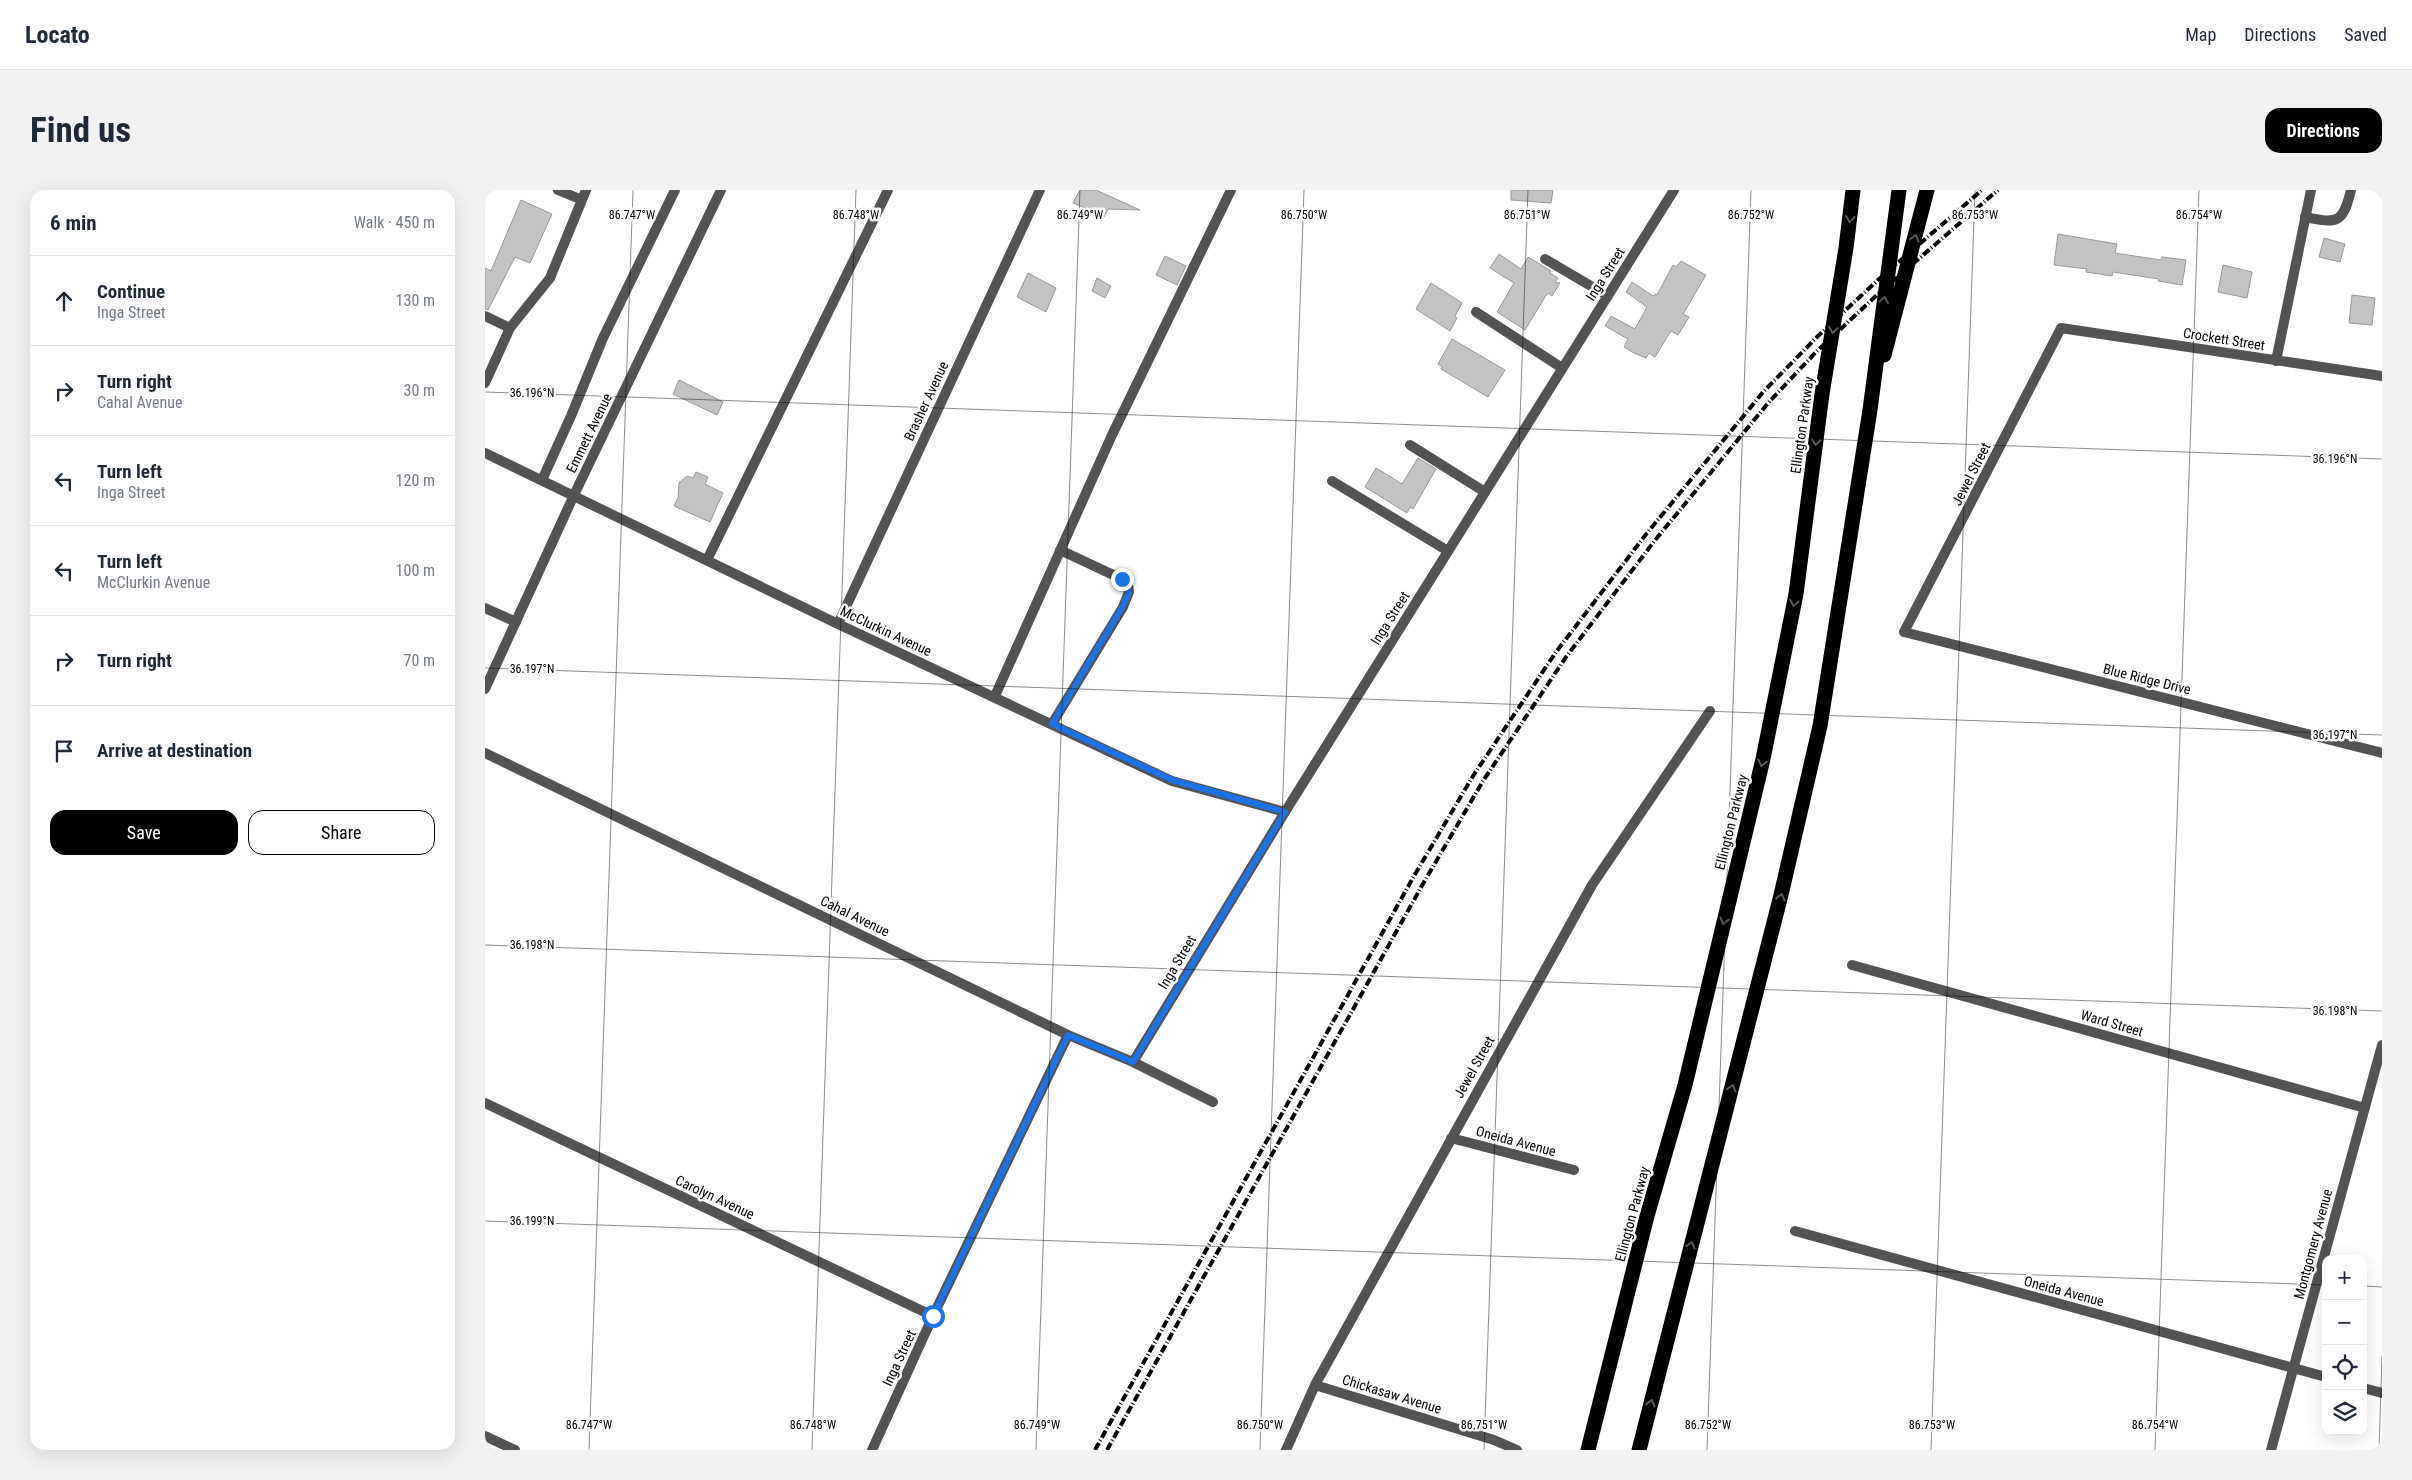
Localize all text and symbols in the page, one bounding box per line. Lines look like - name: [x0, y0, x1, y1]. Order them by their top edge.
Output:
- text: Locato: [25, 21, 90, 49]
- text: Map: [2185, 24, 2216, 45]
- text: Directions: [2244, 24, 2316, 45]
- text: Saved: [2344, 24, 2387, 45]
- button: Directions: [2265, 108, 2382, 153]
- text: Find us: [30, 110, 131, 151]
- text: 86.747°W: [609, 208, 655, 222]
- text: 86.748°W: [833, 208, 879, 222]
- text: 86.749°W: [1057, 208, 1103, 222]
- text: 86.750°W: [1281, 208, 1327, 222]
- text: 86.751°W: [1504, 208, 1550, 222]
- text: 86.752°W: [1728, 208, 1774, 222]
- text: 86.753°W: [1952, 208, 1998, 222]
- text: 86.754°W: [2176, 208, 2222, 222]
- text: 6 min: [50, 211, 97, 235]
- text: Walk · 450 m: [354, 213, 435, 232]
- one-way arrow: [1845, 215, 1856, 223]
- one-way arrow: [1909, 234, 1920, 242]
- street label: Inga Street: [1582, 244, 1628, 304]
- text: Continue: [97, 280, 165, 303]
- icon: ahead: [50, 287, 78, 315]
- text: 130 m: [396, 291, 435, 310]
- one-way arrow: [1878, 295, 1889, 303]
- text: Inga Street: [97, 303, 165, 322]
- street label: Crockett Street: [2182, 325, 2266, 353]
- one-way arrow: [1828, 326, 1838, 335]
- street label: Brasher Avenue: [901, 358, 952, 443]
- text: Turn right: [97, 370, 172, 393]
- street label: Ellington Parkway: [1787, 375, 1817, 475]
- icon: right: [50, 377, 78, 405]
- text: 30 m: [403, 381, 435, 400]
- text: 36.196°N: [510, 386, 554, 400]
- street label: Emmett Avenue: [563, 390, 615, 475]
- text: Cahal Avenue: [97, 393, 183, 412]
- one-way arrow: [1811, 438, 1821, 446]
- street label: Jewel Street: [1948, 440, 1994, 508]
- text: 36.196°N: [2313, 452, 2357, 466]
- text: Turn left: [97, 460, 162, 483]
- icon: left: [50, 467, 78, 495]
- text: 120 m: [396, 471, 435, 490]
- text: Inga Street: [97, 483, 165, 502]
- text: Turn left: [97, 550, 162, 573]
- icon: left: [50, 557, 78, 585]
- text: 100 m: [396, 561, 435, 580]
- route end: [1111, 568, 1134, 591]
- text: McClurkin Avenue: [97, 573, 210, 592]
- street label: Inga Street: [1367, 588, 1413, 648]
- one-way arrow: [1789, 599, 1800, 608]
- street label: McClurkin Avenue: [838, 603, 935, 659]
- icon: right: [50, 647, 78, 675]
- text: Turn right: [97, 649, 172, 672]
- text: 70 m: [403, 651, 435, 670]
- street label: Blue Ridge Drive: [2102, 660, 2193, 698]
- text: 36.197°N: [510, 662, 554, 676]
- text: 36.197°N: [2313, 728, 2357, 742]
- icon: arrive: [50, 737, 78, 765]
- text: Arrive at destination: [97, 739, 252, 762]
- one-way arrow: [1757, 758, 1768, 767]
- street label: Ellington Parkway: [1711, 772, 1751, 871]
- button: Save: [50, 810, 238, 855]
- button: Share: [248, 810, 435, 855]
- street label: Cahal Avenue: [818, 892, 893, 940]
- one-way arrow: [1775, 892, 1786, 901]
- one-way arrow: [1719, 916, 1730, 925]
- street label: Inga Street: [1155, 932, 1199, 992]
- text: 36.198°N: [510, 938, 554, 952]
- text: 36.198°N: [2313, 1004, 2357, 1018]
- street label: Ward Street: [2079, 1006, 2145, 1040]
- street label: Jewel Street: [1450, 1033, 1498, 1101]
- one-way arrow: [1727, 1084, 1737, 1093]
- street label: Oneida Avenue: [1474, 1123, 1558, 1159]
- street label: Ellington Parkway: [1612, 1165, 1652, 1263]
- street label: Carolyn Avenue: [673, 1172, 757, 1222]
- street label: Montgomery Avenue: [2291, 1187, 2336, 1301]
- text: 36.199°N: [510, 1214, 554, 1228]
- one-way arrow: [1685, 1242, 1695, 1250]
- map controls: [2322, 1255, 2367, 1435]
- button: +: [2322, 1255, 2367, 1300]
- street label: Oneida Avenue: [2022, 1273, 2106, 1309]
- button: −: [2322, 1300, 2367, 1345]
- route start: [922, 1305, 945, 1328]
- street label: Inga Street: [879, 1327, 919, 1389]
- button: locate: [2322, 1345, 2367, 1390]
- street label: Chickasaw Avenue: [1340, 1371, 1444, 1417]
- button: layers: [2322, 1390, 2367, 1435]
- one-way arrow: [1645, 1398, 1656, 1407]
- text: 86.747°W: [566, 1418, 612, 1432]
- text: 86.748°W: [790, 1418, 836, 1432]
- text: 86.749°W: [1014, 1418, 1060, 1432]
- text: 86.750°W: [1237, 1418, 1283, 1432]
- text: 86.751°W: [1461, 1418, 1507, 1432]
- text: 86.752°W: [1685, 1418, 1731, 1432]
- text: 86.753°W: [1909, 1418, 1955, 1432]
- text: 86.754°W: [2132, 1418, 2178, 1432]

